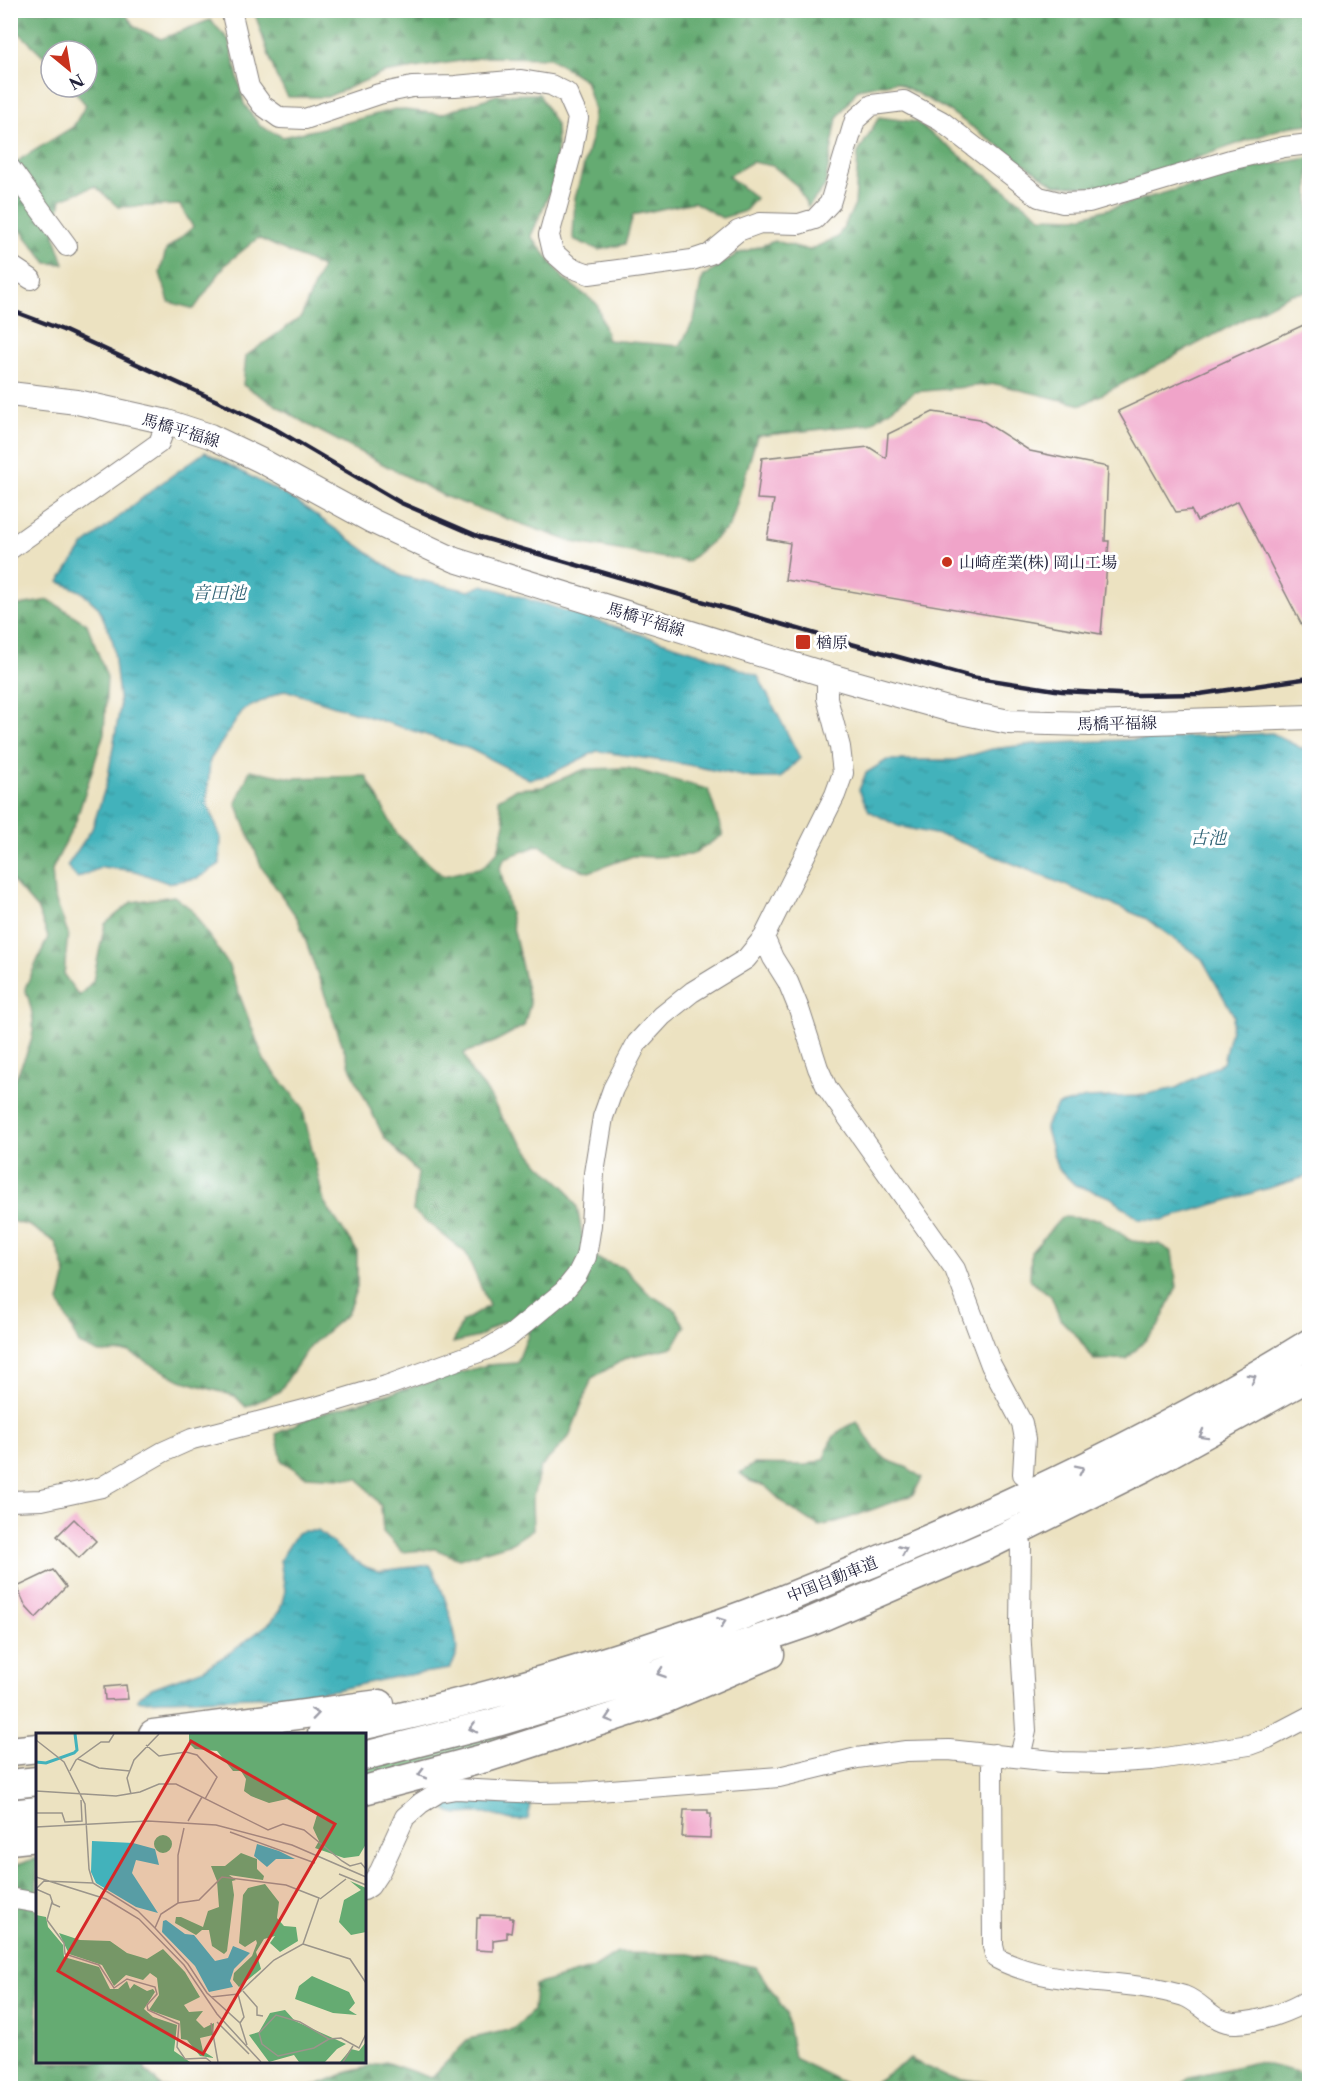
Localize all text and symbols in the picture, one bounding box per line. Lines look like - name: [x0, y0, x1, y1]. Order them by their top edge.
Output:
- north arrow: [39, 39, 99, 99]
- text: N: [65, 70, 88, 94]
- street label: 馬橋平福線: [140, 409, 222, 451]
- place label: 山崎産業(株) 岡山工場: [959, 552, 1117, 572]
- marker: 山崎産業(株) 岡山工場: [940, 555, 954, 569]
- water label: 音田池: [192, 582, 248, 604]
- street label: 馬橋平福線: [605, 598, 687, 640]
- place label: 楢原: [816, 632, 848, 652]
- marker: 楢原: [794, 633, 812, 651]
- street label: 馬橋平福線: [1077, 712, 1157, 734]
- water label: 古池: [1190, 827, 1228, 849]
- one-way arrow: [1246, 1374, 1257, 1385]
- one-way arrow: [1199, 1428, 1209, 1439]
- one-way arrow: [1073, 1464, 1084, 1476]
- one-way arrow: [896, 1545, 907, 1557]
- street label: 中国自動車道: [784, 1552, 880, 1606]
- one-way arrow: [716, 1617, 726, 1630]
- one-way arrow: [656, 1666, 666, 1679]
- one-way arrow: [310, 1708, 320, 1720]
- one-way arrow: [604, 1711, 615, 1723]
- one-way arrow: [469, 1721, 479, 1734]
- inset map: [36, 1733, 366, 2063]
- one-way arrow: [417, 1767, 427, 1780]

